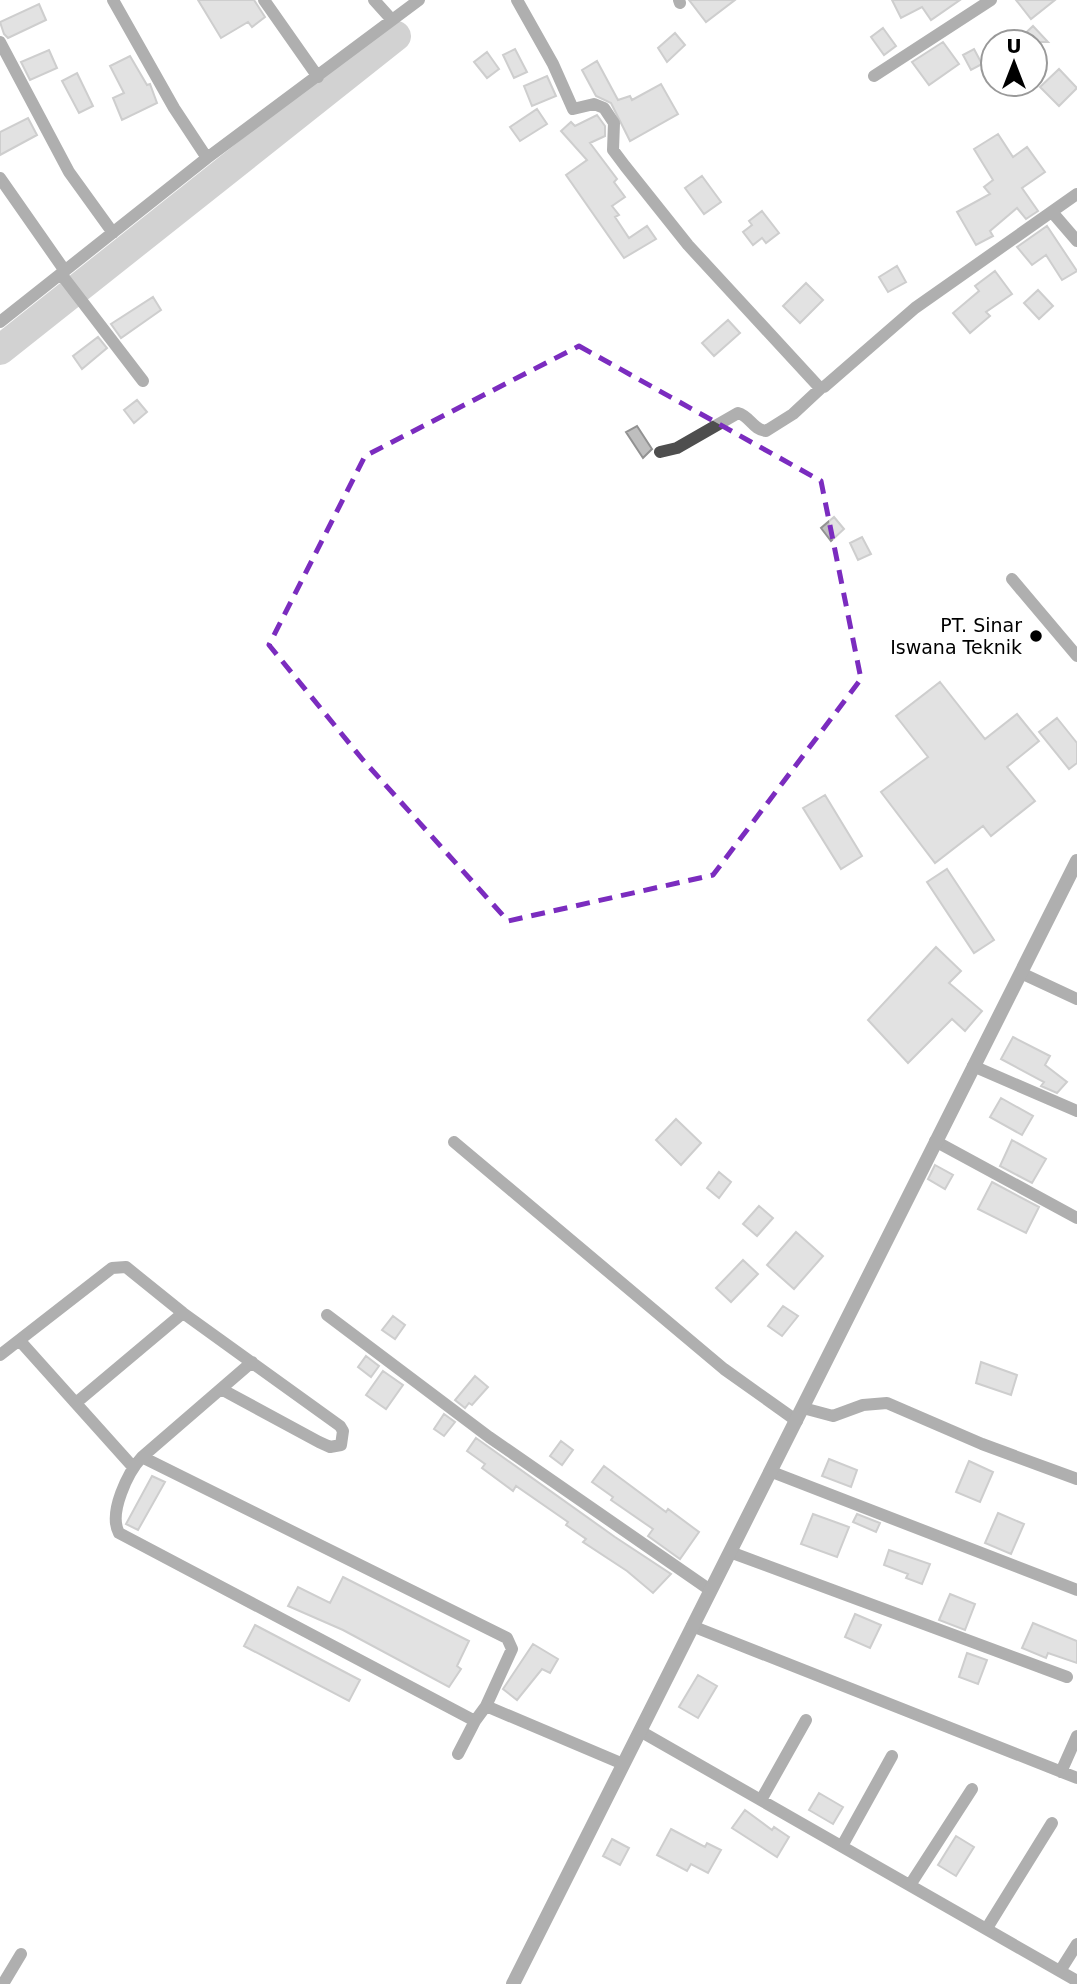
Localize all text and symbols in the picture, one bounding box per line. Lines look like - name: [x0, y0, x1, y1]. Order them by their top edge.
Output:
- north arrow: [979, 28, 1049, 98]
- text: U: [1006, 35, 1022, 57]
- place label: PT. Sinar Iswana Teknik: [890, 614, 1022, 658]
- marker: PT. Sinar Iswana Teknik: [1028, 628, 1044, 644]

